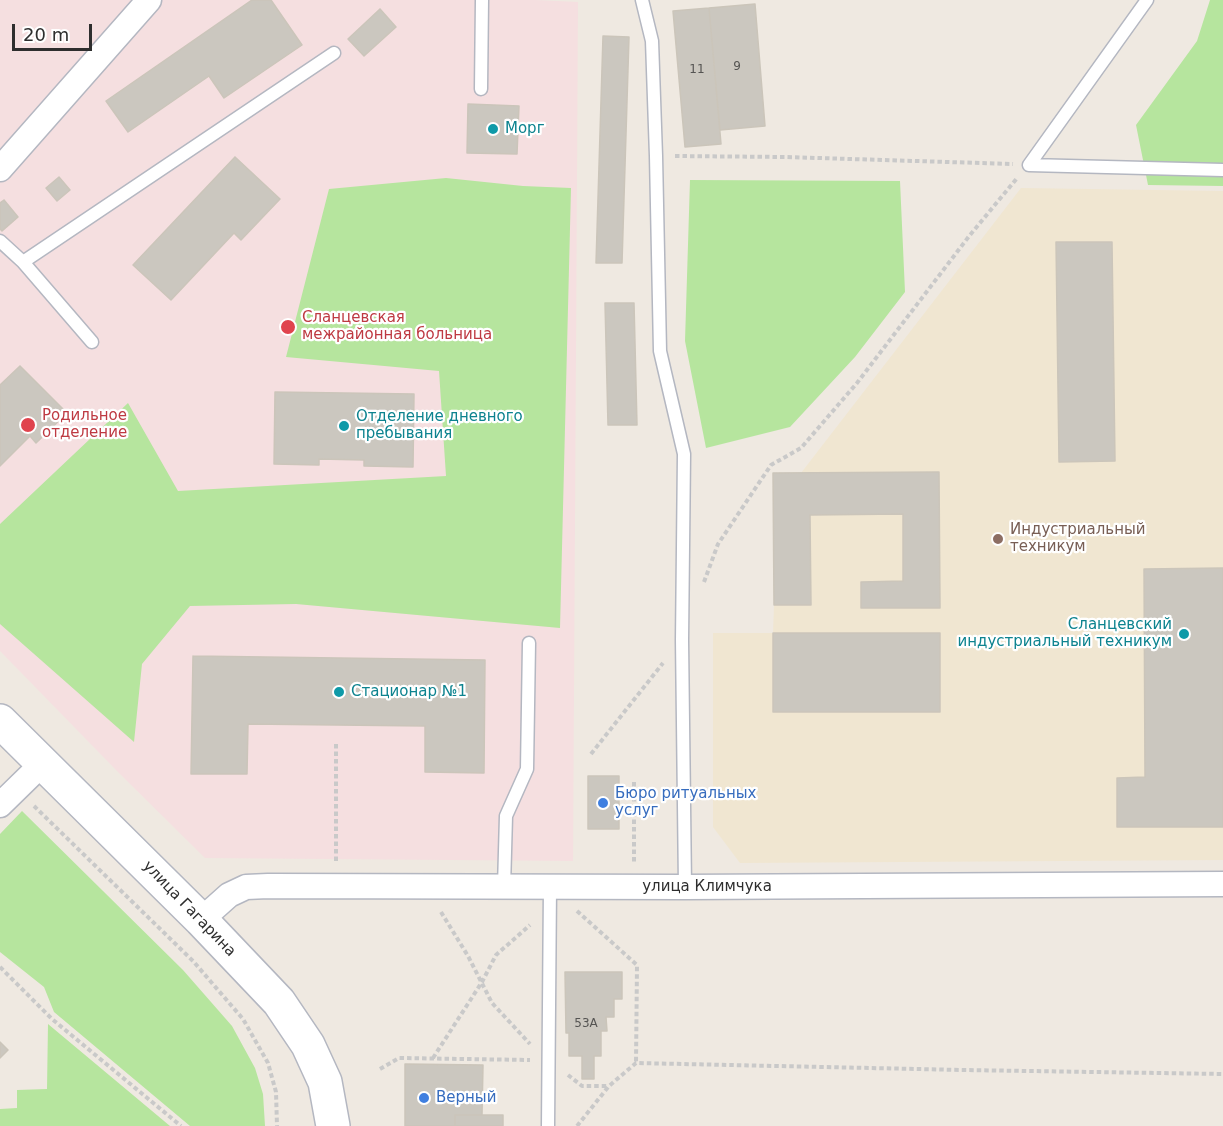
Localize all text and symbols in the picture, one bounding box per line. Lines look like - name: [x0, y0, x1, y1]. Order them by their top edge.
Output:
- scale bar: [15, 12, 94, 50]
- text: 20 m: [23, 24, 69, 45]
- house number: 9: [733, 60, 741, 74]
- house number: 11: [689, 63, 705, 77]
- place label: Морг: [505, 120, 545, 138]
- marker: Морг: [486, 122, 500, 136]
- place label: Сланцевская межрайонная больница: [302, 309, 492, 344]
- marker: Сланцевская межрайонная больница: [279, 318, 297, 336]
- place label: Родильное отделение: [42, 407, 127, 442]
- place label: Отделение дневного пребывания: [356, 408, 523, 443]
- marker: Родильное отделение: [19, 416, 37, 434]
- marker: Отделение дневного пребывания: [337, 419, 351, 433]
- place label: Индустриальный техникум: [1010, 521, 1146, 556]
- marker: Индустриальный техникум: [991, 532, 1005, 546]
- place label: Сланцевский индустриальный техникум: [958, 616, 1172, 651]
- marker: Сланцевский индустриальный техникум: [1177, 627, 1191, 641]
- place label: Стационар №1: [351, 683, 467, 701]
- marker: Стационар №1: [332, 685, 346, 699]
- place label: Бюро ритуальных услуг: [615, 785, 756, 820]
- marker: Бюро ритуальных услуг: [596, 796, 610, 810]
- street label: улица Гагарина: [139, 857, 239, 961]
- street label: улица Климчука: [642, 878, 772, 896]
- house number: 53А: [574, 1017, 598, 1031]
- place label: Верный: [436, 1089, 496, 1107]
- marker: Верный: [417, 1091, 431, 1105]

